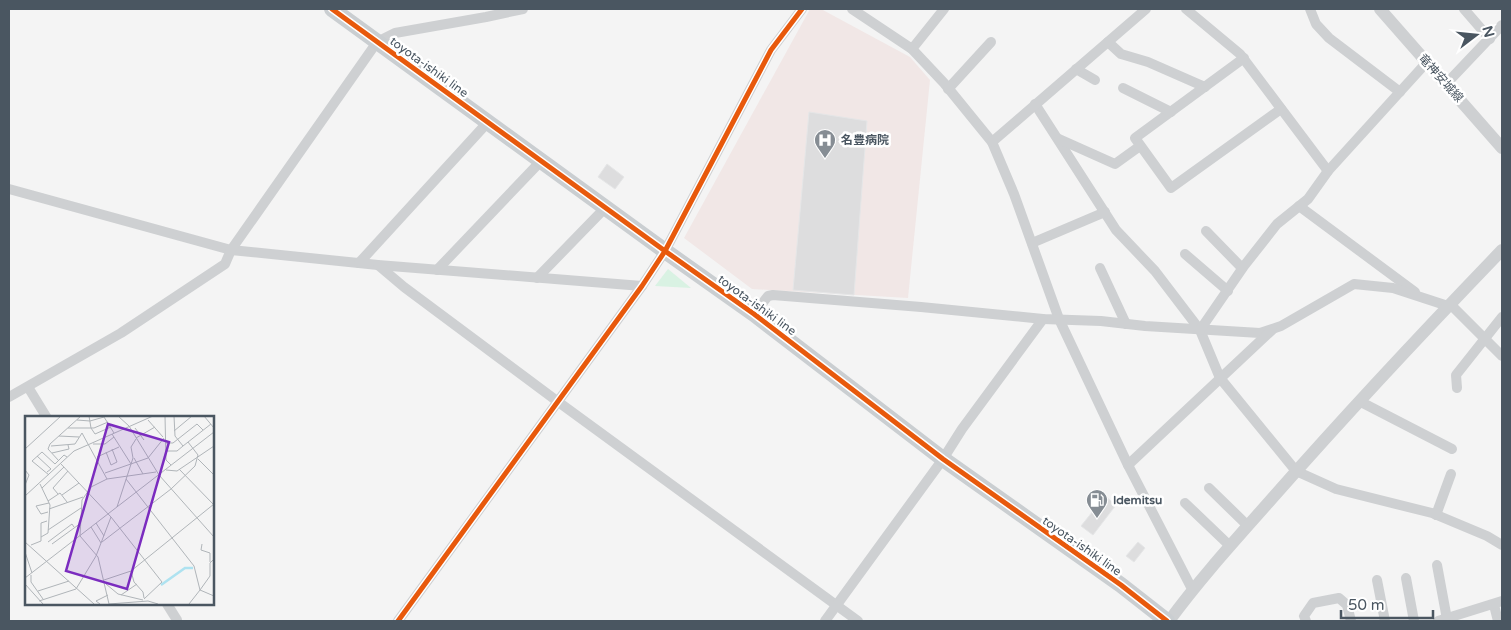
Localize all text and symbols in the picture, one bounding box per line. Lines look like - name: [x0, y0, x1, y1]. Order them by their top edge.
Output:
- north arrow: [1451, 10, 1501, 60]
- text: N: [1478, 24, 1498, 39]
- street label: toyota-ishiki line: [387, 34, 471, 100]
- street label: 竜神安城線: [1416, 51, 1466, 105]
- hospital icon: 名豊病院: [813, 128, 837, 159]
- place label: 名豊病院: [841, 133, 889, 147]
- street label: toyota-ishiki line: [715, 272, 799, 338]
- inset map: [25, 416, 214, 605]
- fuel station icon: Idemitsu: [1085, 488, 1109, 519]
- place label: Idemitsu: [1113, 493, 1162, 507]
- street label: toyota-ishiki line: [1040, 514, 1124, 579]
- scale bar: [1341, 588, 1434, 620]
- text: 50 m: [1348, 596, 1385, 614]

